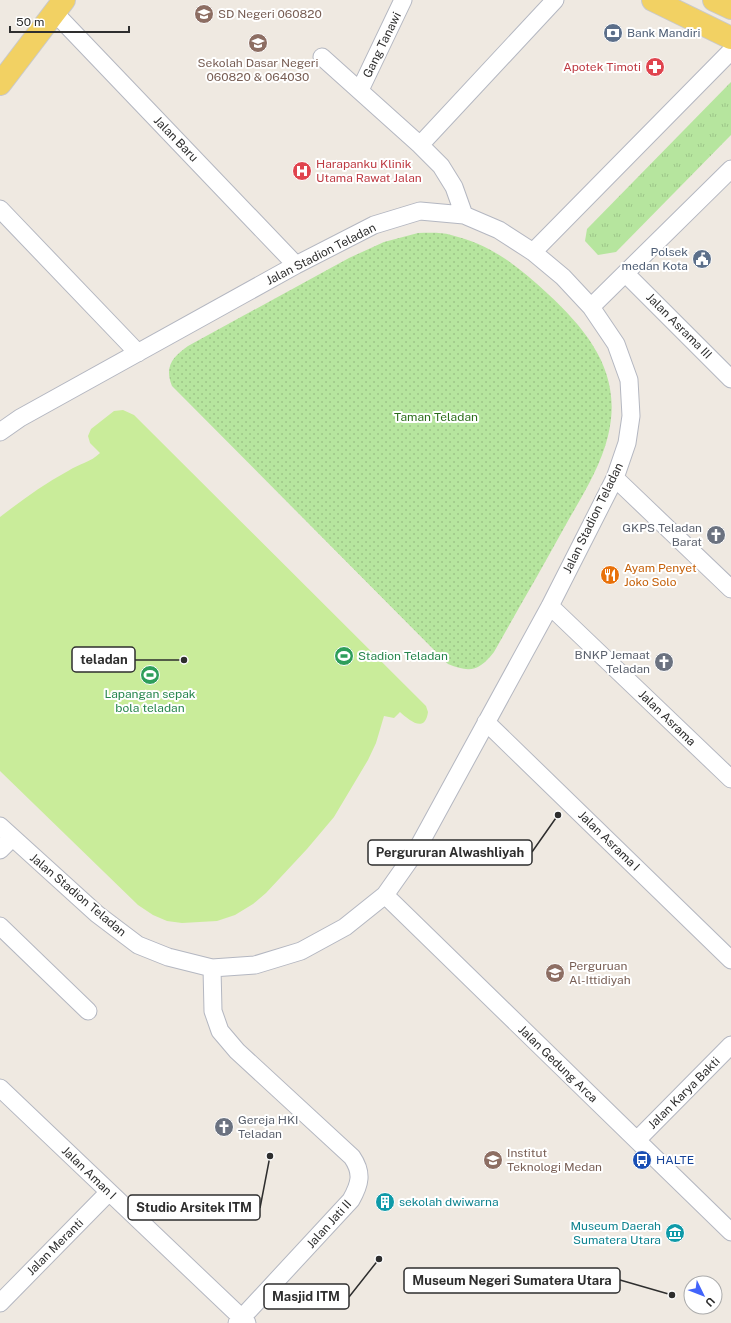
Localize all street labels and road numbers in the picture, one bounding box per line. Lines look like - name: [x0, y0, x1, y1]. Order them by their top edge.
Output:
- street label: Gang Tanawi: [360, 10, 404, 80]
- street label: Jalan Baru: [151, 113, 201, 165]
- street label: Jalan Stadion Teladan: [264, 220, 378, 288]
- street label: Jalan Asrama III: [643, 290, 715, 362]
- street label: Jalan Stadion Teladan: [560, 460, 626, 576]
- street label: Jalan Asrama: [636, 687, 698, 749]
- street label: Jalan Asrama I: [575, 808, 643, 874]
- street label: Jalan Stadion Teladan: [27, 851, 129, 939]
- street label: Jalan Gedung Arca: [515, 1023, 601, 1105]
- street label: Jalan Karya Bakti: [645, 1054, 723, 1132]
- street label: Jalan Aman I: [59, 1144, 119, 1202]
- street label: Jalan Jati II: [304, 1197, 354, 1251]
- street label: Jalan Meranti: [24, 1216, 86, 1278]

